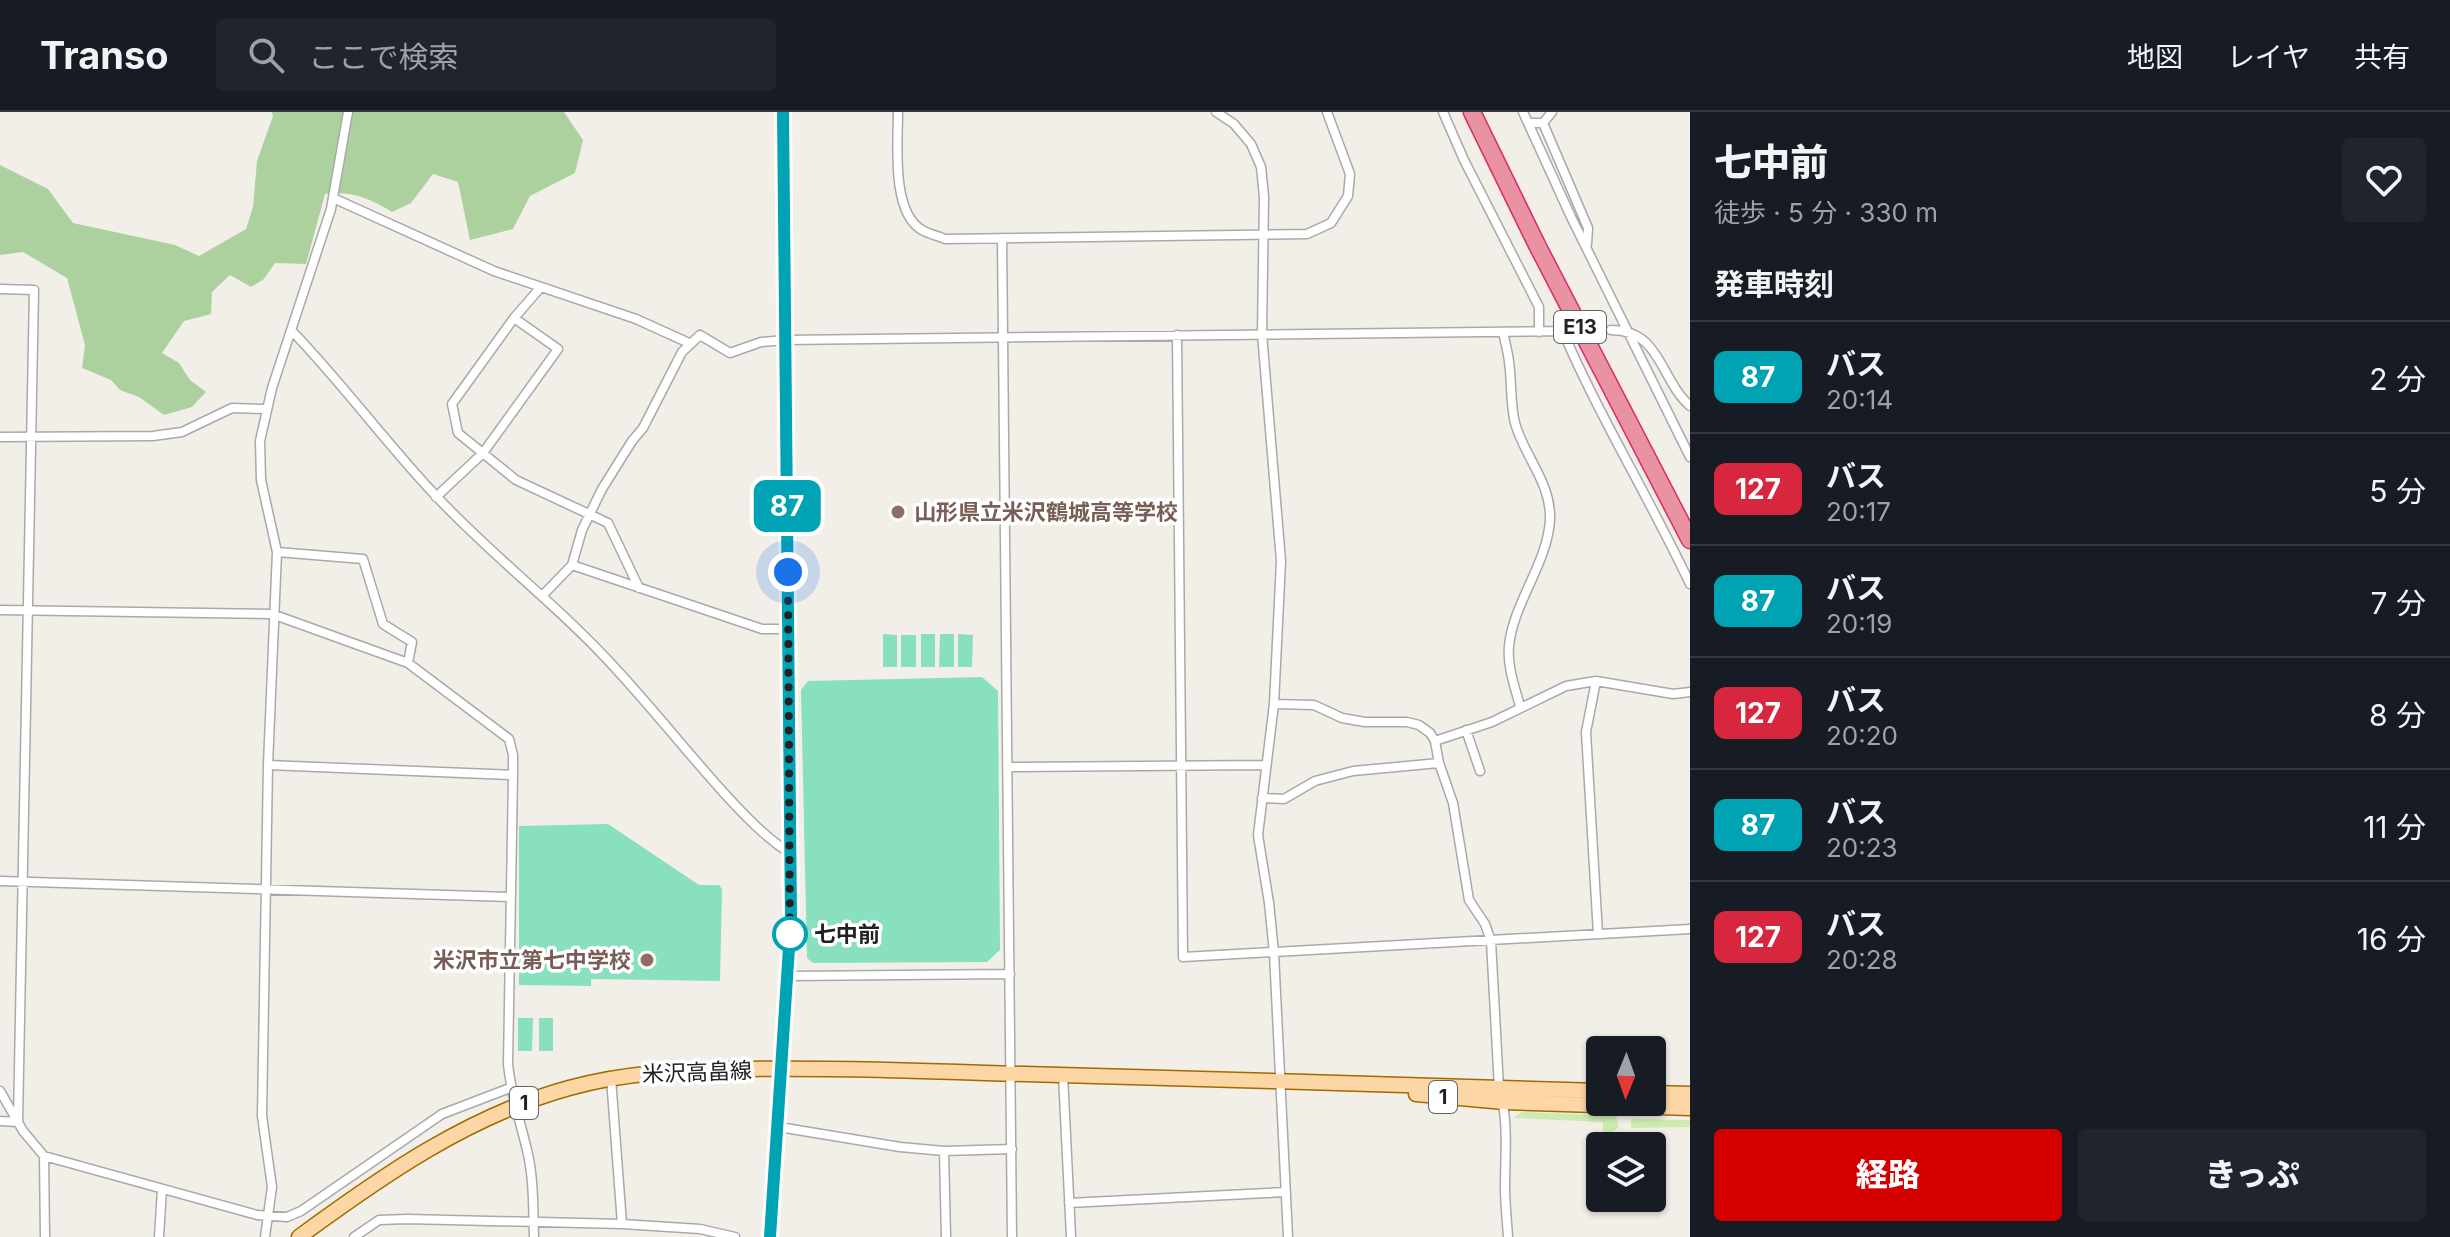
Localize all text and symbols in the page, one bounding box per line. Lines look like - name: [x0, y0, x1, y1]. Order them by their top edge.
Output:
- search box: [216, 19, 776, 91]
- text: Transo: [40, 32, 168, 78]
- icon: search: [244, 33, 288, 77]
- text: ここで検索: [308, 39, 458, 75]
- text: 地図: [2127, 40, 2183, 74]
- text: レイヤ: [2227, 40, 2310, 74]
- text: 共有: [2354, 40, 2410, 74]
- button: heart: [2342, 138, 2426, 222]
- text: 七中前: [1714, 139, 1828, 185]
- text: 徒歩 · 5 分 · 330 m: [1714, 197, 1938, 228]
- text: 発車時刻: [1714, 266, 1834, 302]
- road number: E13: [1554, 311, 1606, 343]
- text: バス: [1826, 346, 1886, 382]
- text: 87: [1741, 360, 1775, 394]
- text: 2 分: [2369, 361, 2426, 397]
- text: 20:14: [1826, 384, 1893, 415]
- text: バス: [1826, 458, 1886, 494]
- text: 127: [1735, 472, 1781, 506]
- text: 5 分: [2369, 473, 2426, 509]
- line badge: 87: [751, 480, 823, 532]
- text: 87: [770, 489, 804, 523]
- text: 20:17: [1826, 496, 1891, 527]
- place label: 山形県立米沢鶴城高等学校: [914, 499, 1178, 525]
- marker: 山形県立米沢鶴城高等学校: [889, 503, 907, 521]
- your location: [768, 552, 808, 592]
- text: バス: [1826, 570, 1886, 606]
- text: 87: [1741, 584, 1775, 618]
- text: 7 分: [2371, 585, 2426, 621]
- text: 20:19: [1826, 608, 1892, 639]
- text: バス: [1826, 682, 1886, 718]
- text: 127: [1735, 696, 1781, 730]
- text: 8 分: [2369, 697, 2426, 733]
- text: 20:20: [1826, 720, 1898, 751]
- text: バス: [1826, 794, 1886, 830]
- text: 87: [1741, 808, 1775, 842]
- text: 11 分: [2363, 809, 2426, 845]
- text: 20:23: [1826, 832, 1898, 863]
- text: バス: [1826, 906, 1886, 942]
- marker: 七中前: [773, 917, 807, 951]
- text: 127: [1735, 920, 1781, 954]
- place label: 七中前: [814, 921, 880, 947]
- text: 16 分: [2357, 921, 2426, 957]
- text: 20:28: [1826, 944, 1898, 975]
- place label: 米沢市立第七中学校: [433, 947, 631, 973]
- marker: 米沢市立第七中学校: [638, 951, 656, 969]
- north arrow: [1586, 1036, 1666, 1116]
- map controls: [1586, 1036, 1666, 1212]
- street label: 米沢高畠線: [642, 1057, 752, 1087]
- road number: 1: [1429, 1081, 1457, 1113]
- road number: 1: [510, 1087, 538, 1119]
- button: 経路: [1714, 1129, 2062, 1221]
- button: きっぷ: [2078, 1129, 2426, 1221]
- button: layers: [1586, 1132, 1666, 1212]

